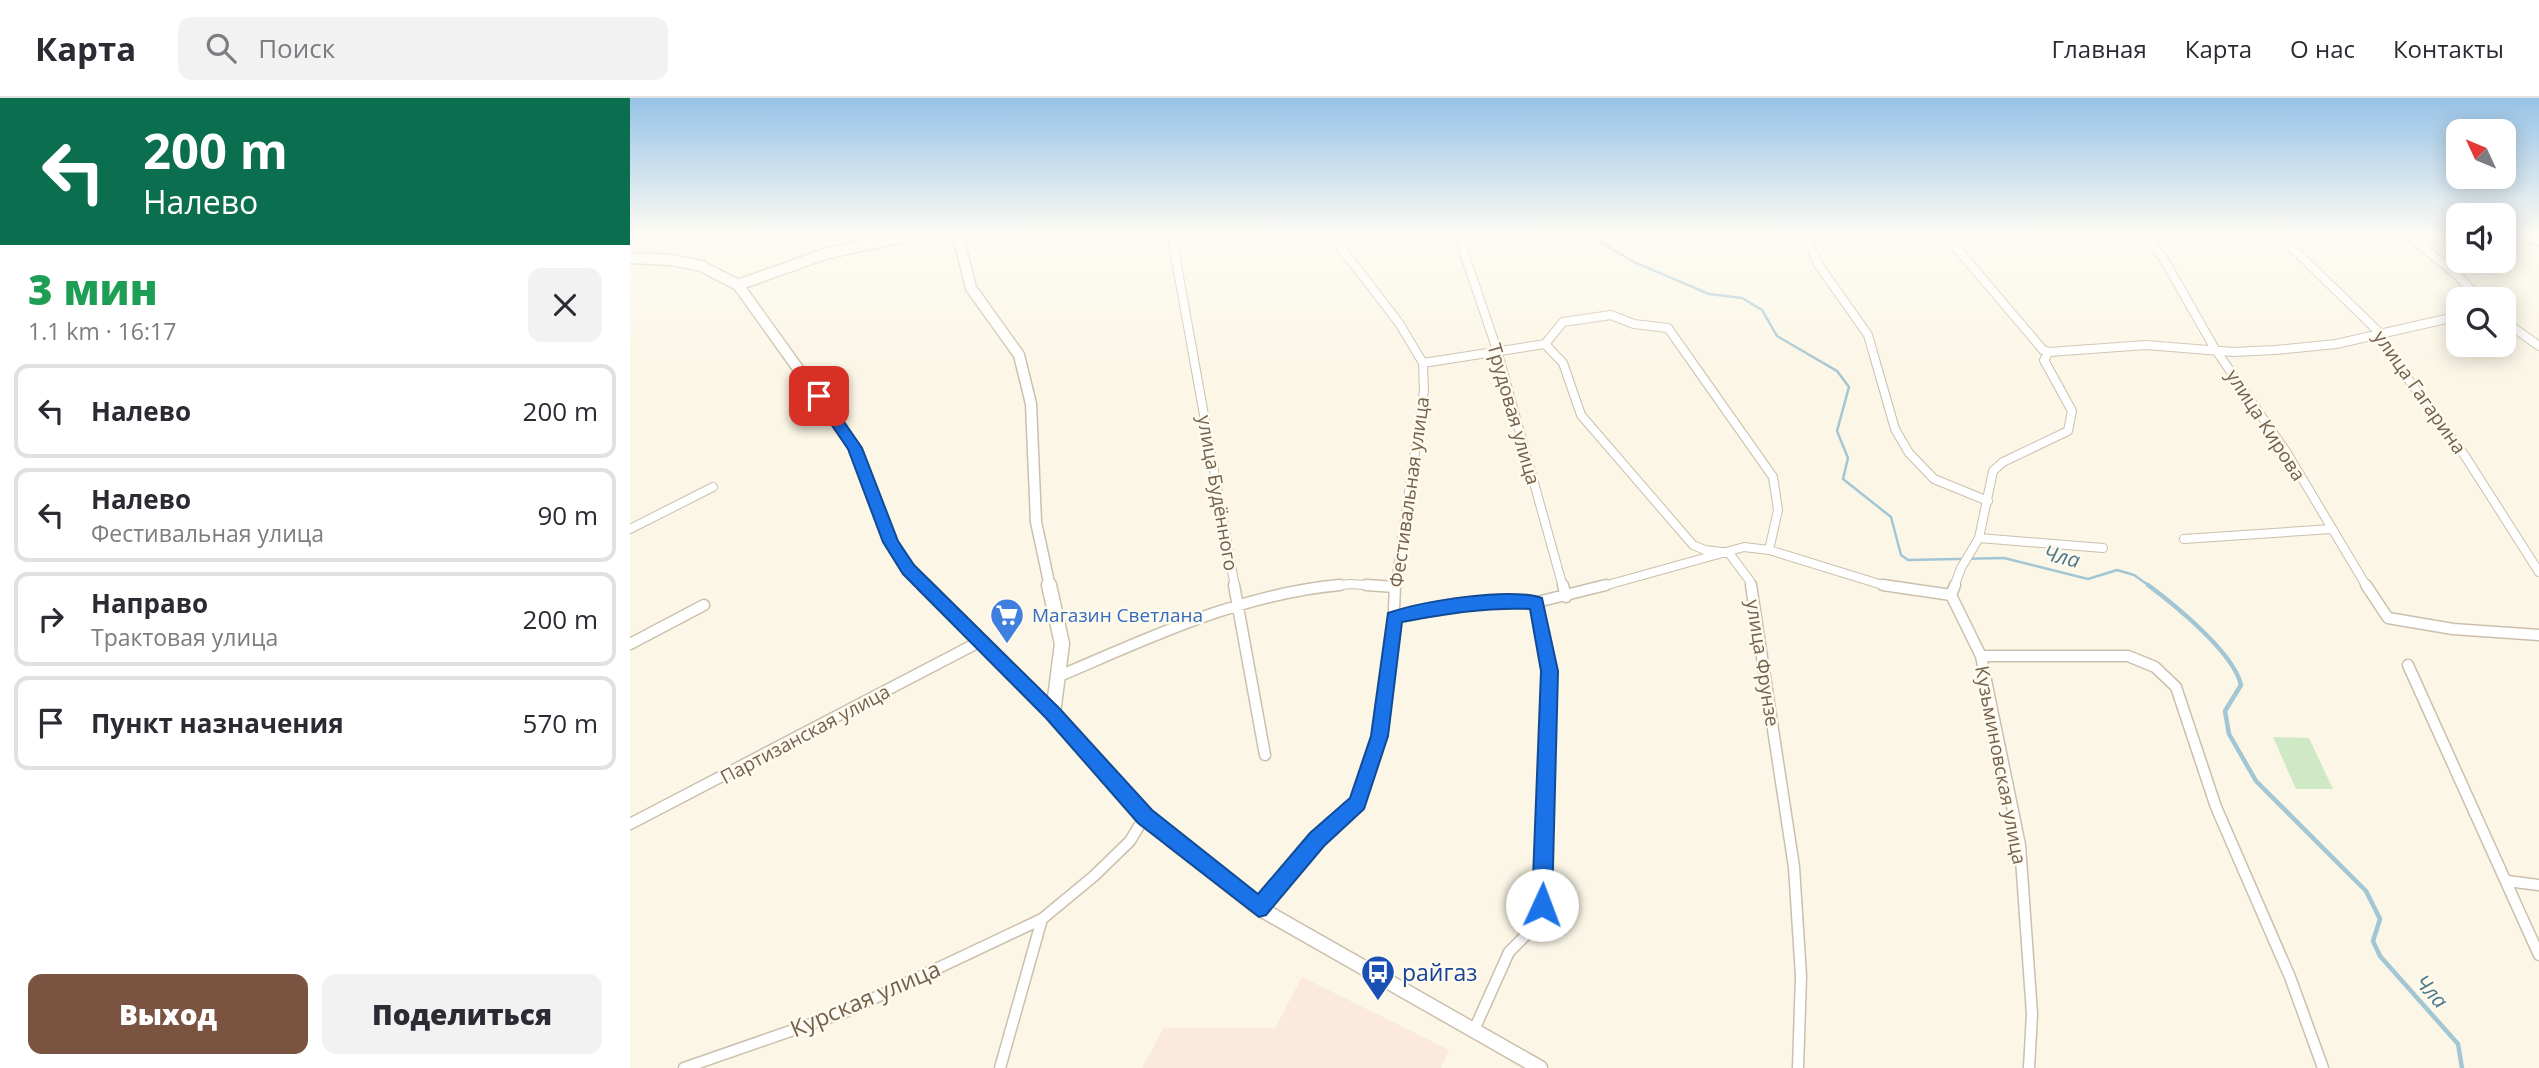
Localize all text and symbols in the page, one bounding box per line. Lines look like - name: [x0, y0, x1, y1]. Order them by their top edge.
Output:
- search box: [178, 17, 668, 80]
- text: Карта: [35, 26, 136, 71]
- icon: search: [202, 29, 240, 67]
- text: Поиск: [258, 30, 335, 66]
- text: Главная: [2052, 32, 2147, 65]
- text: Карта: [2185, 32, 2252, 65]
- text: О нас: [2290, 32, 2355, 65]
- text: Контакты: [2393, 32, 2504, 65]
- text: 200 m: [143, 117, 288, 183]
- north arrow: [2446, 119, 2516, 189]
- map controls: [2446, 119, 2516, 357]
- icon: left: [28, 126, 119, 217]
- text: Налево: [143, 180, 258, 223]
- button: sound: [2446, 203, 2516, 273]
- text: 3 мин: [28, 260, 158, 317]
- button: close: [528, 268, 602, 342]
- button: search: [2446, 287, 2516, 357]
- text: 1.1 km · 16:17: [28, 315, 176, 347]
- street label: улица Гагарина: [2368, 325, 2472, 459]
- street label: Трудовая улица: [1481, 340, 1547, 488]
- street label: улица Кирова: [2220, 364, 2312, 486]
- pin: [789, 366, 849, 426]
- icon: arrive: [800, 377, 838, 415]
- icon: left: [32, 392, 70, 430]
- text: Налево: [91, 393, 191, 429]
- text: 200 m: [523, 393, 598, 429]
- street label: Фестивальная улица: [1383, 395, 1435, 589]
- street label: улица Будённого: [1192, 413, 1244, 573]
- text: Налево: [91, 481, 191, 517]
- icon: left: [32, 496, 70, 534]
- text: 90 m: [537, 497, 598, 533]
- text: Фестивальная улица: [91, 517, 324, 549]
- water label: Чла: [2041, 538, 2083, 574]
- text: Направо: [91, 585, 208, 621]
- supermarket icon: Магазин Светлана: [988, 596, 1026, 645]
- street label: улица Фрунзе: [1740, 598, 1786, 728]
- icon: right: [32, 600, 70, 638]
- text: 200 m: [523, 601, 598, 637]
- place label: Магазин Светлана: [1032, 602, 1203, 628]
- text: Трактовая улица: [91, 621, 278, 653]
- street label: Кузьминовская улица: [1969, 664, 2033, 866]
- street label: Партизанская улица: [716, 678, 894, 790]
- icon: arrive: [32, 704, 70, 742]
- text: Пункт назначения: [91, 705, 344, 741]
- text: 570 m: [523, 705, 598, 741]
- position arrow: [1505, 868, 1579, 942]
- street label: Курская улица: [785, 952, 945, 1044]
- bus stop icon: райгаз: [1359, 953, 1397, 1002]
- place label: райгаз: [1402, 956, 1477, 988]
- water label: Чла: [2409, 968, 2455, 1014]
- button: Выход: [28, 974, 308, 1054]
- button: Поделиться: [322, 974, 602, 1054]

